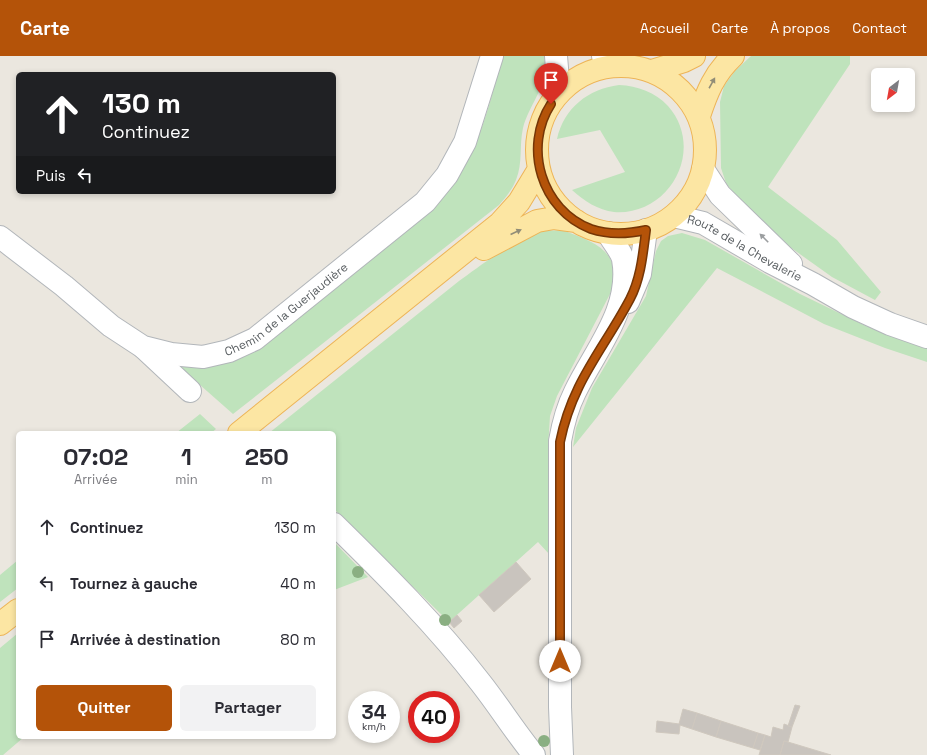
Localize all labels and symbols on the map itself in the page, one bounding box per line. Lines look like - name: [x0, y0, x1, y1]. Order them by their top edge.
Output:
- pin: [534, 63, 568, 104]
- north arrow: [871, 68, 915, 112]
- one-way arrow: [708, 78, 715, 89]
- street label: Route de la Chevalerie: [685, 211, 805, 285]
- one-way arrow: [510, 229, 522, 235]
- one-way arrow: [759, 233, 768, 243]
- street label: Chemin de la Guerjaudière: [223, 259, 351, 360]
- position arrow: [539, 640, 581, 682]
- speed limit sign: 40: [408, 691, 460, 743]

